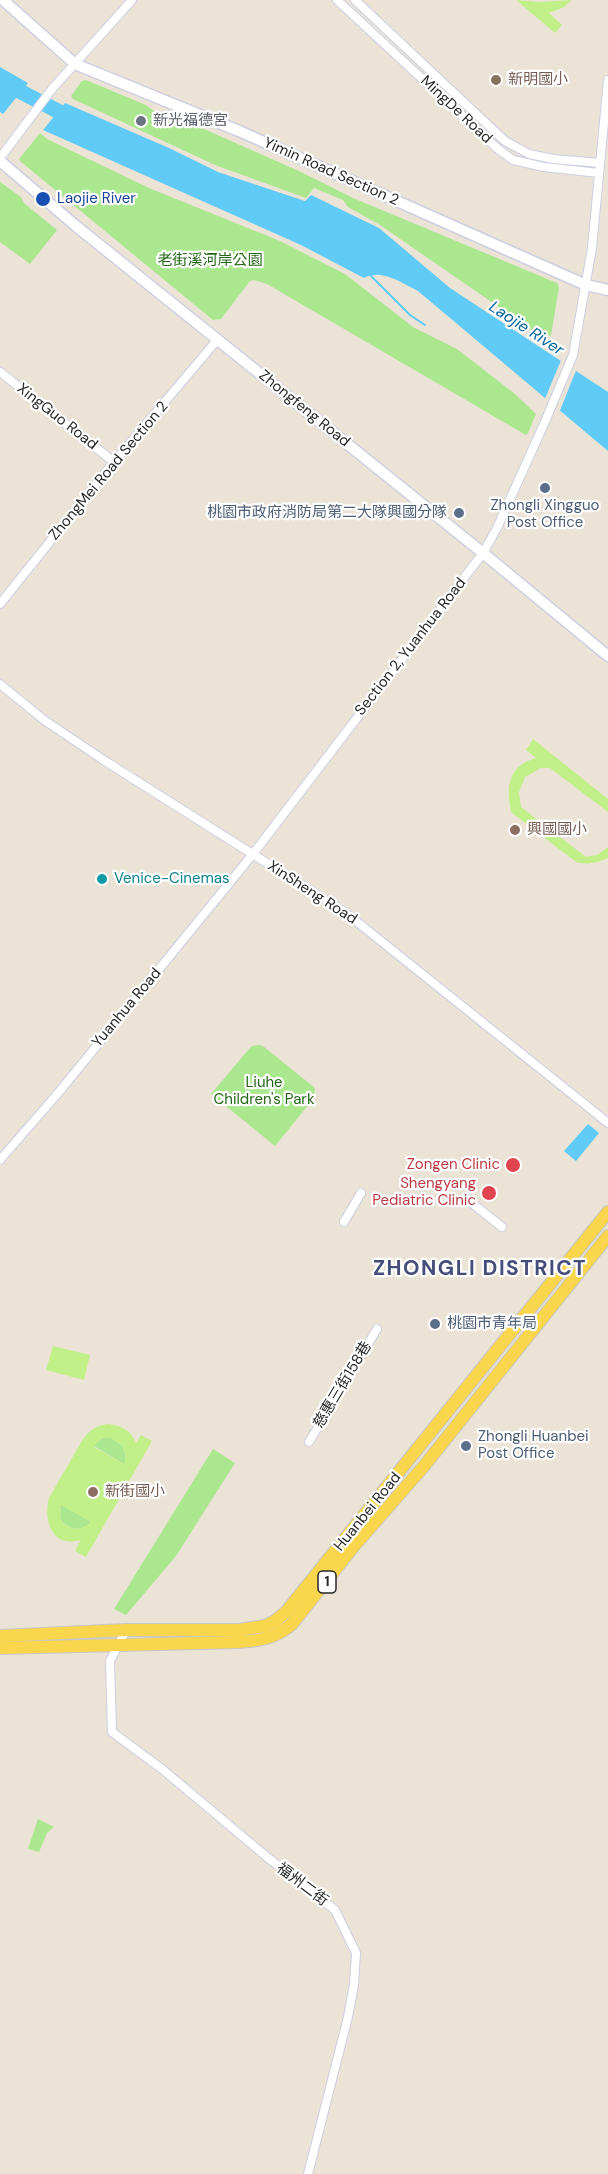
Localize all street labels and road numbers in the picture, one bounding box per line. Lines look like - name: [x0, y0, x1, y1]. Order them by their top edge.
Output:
- street label: MingDe Road: [417, 72, 495, 148]
- street label: Yimin Road Section 2: [261, 134, 401, 210]
- street label: Zhongfeng Road: [255, 367, 353, 451]
- street label: XingGuo Road: [13, 380, 101, 454]
- street label: ZhongMei Road Section 2: [46, 398, 172, 544]
- street label: Section 2, Yuanhua Road: [352, 575, 470, 719]
- street label: XinSheng Road: [264, 857, 360, 929]
- street label: Yuanhua Road: [89, 965, 165, 1051]
- street label: 慈惠三街158巷: [310, 1338, 376, 1432]
- street label: Huanbei Road: [331, 1469, 405, 1555]
- road number: 1: [318, 1571, 336, 1593]
- street label: 福州二街: [273, 1860, 331, 1910]

